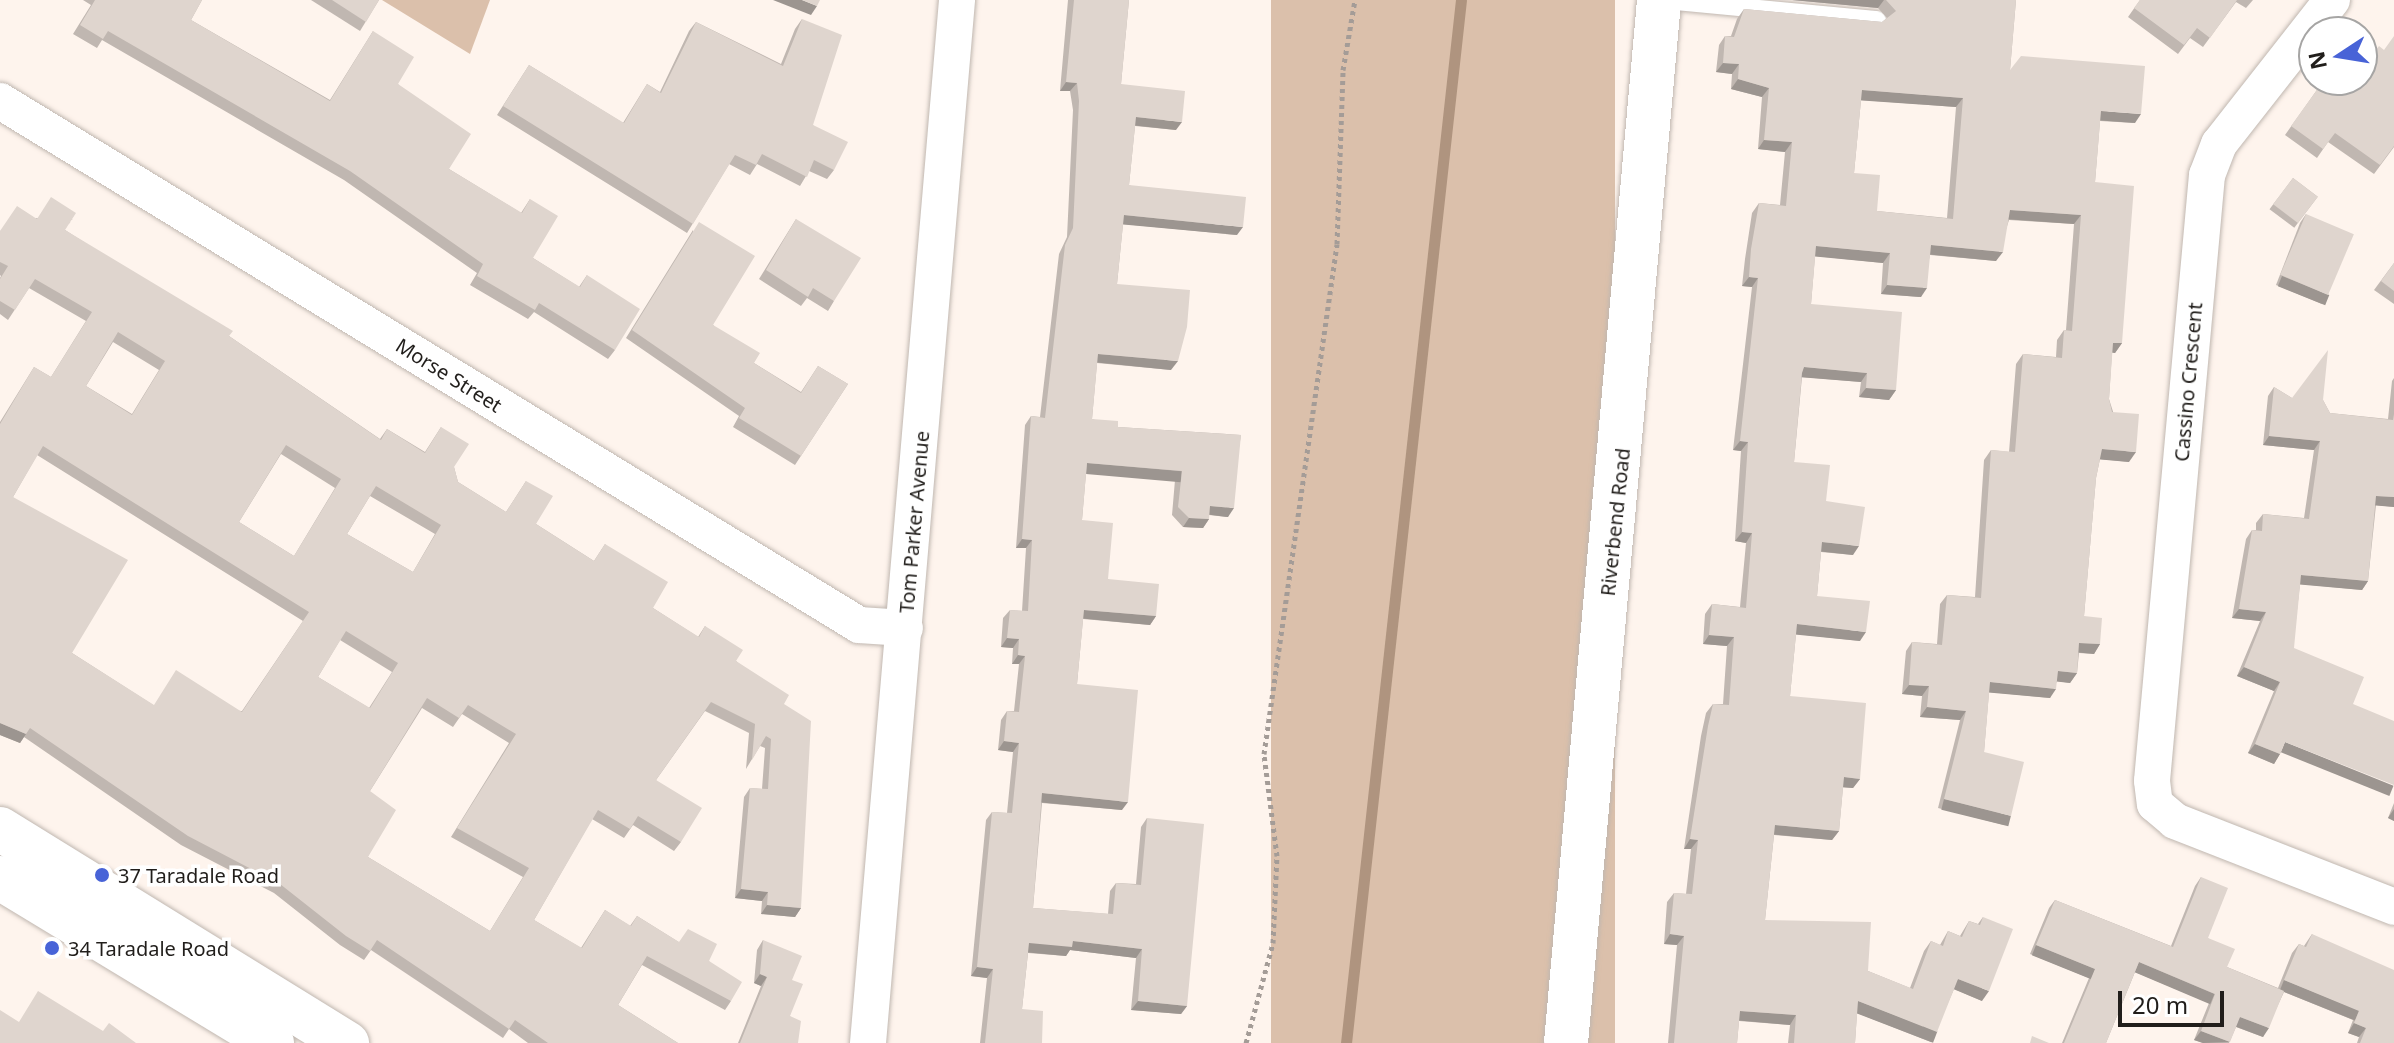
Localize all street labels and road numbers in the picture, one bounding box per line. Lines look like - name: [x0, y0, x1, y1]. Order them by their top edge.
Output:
- street label: Cassino Crescent: [2169, 301, 2207, 463]
- street label: Morse Street: [392, 333, 506, 417]
- street label: Tom Parker Avenue: [894, 430, 934, 614]
- street label: Riverbend Road: [1595, 447, 1635, 597]

